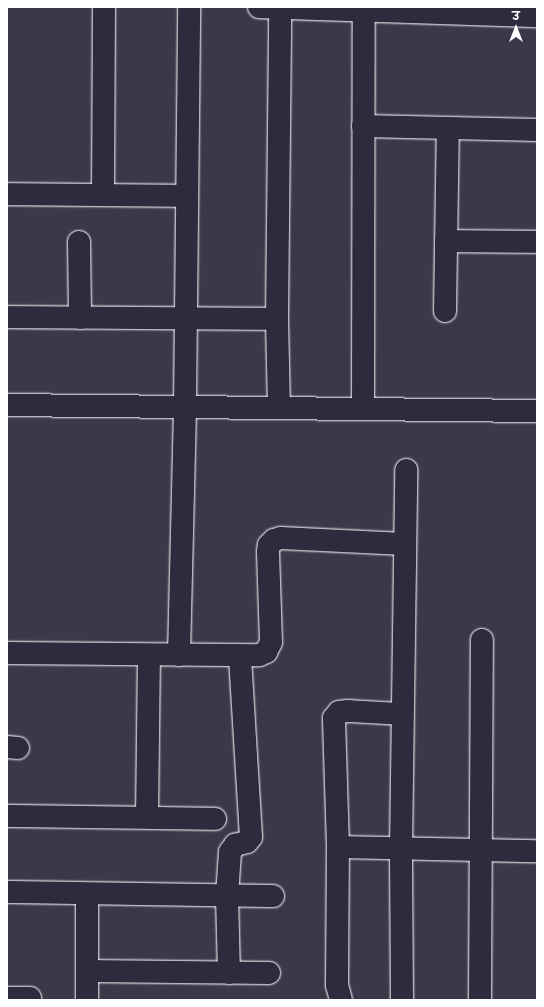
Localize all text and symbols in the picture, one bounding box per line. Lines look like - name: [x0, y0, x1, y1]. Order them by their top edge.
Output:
- north arrow: [496, 8, 536, 48]
- text: उ: [512, 9, 520, 23]

